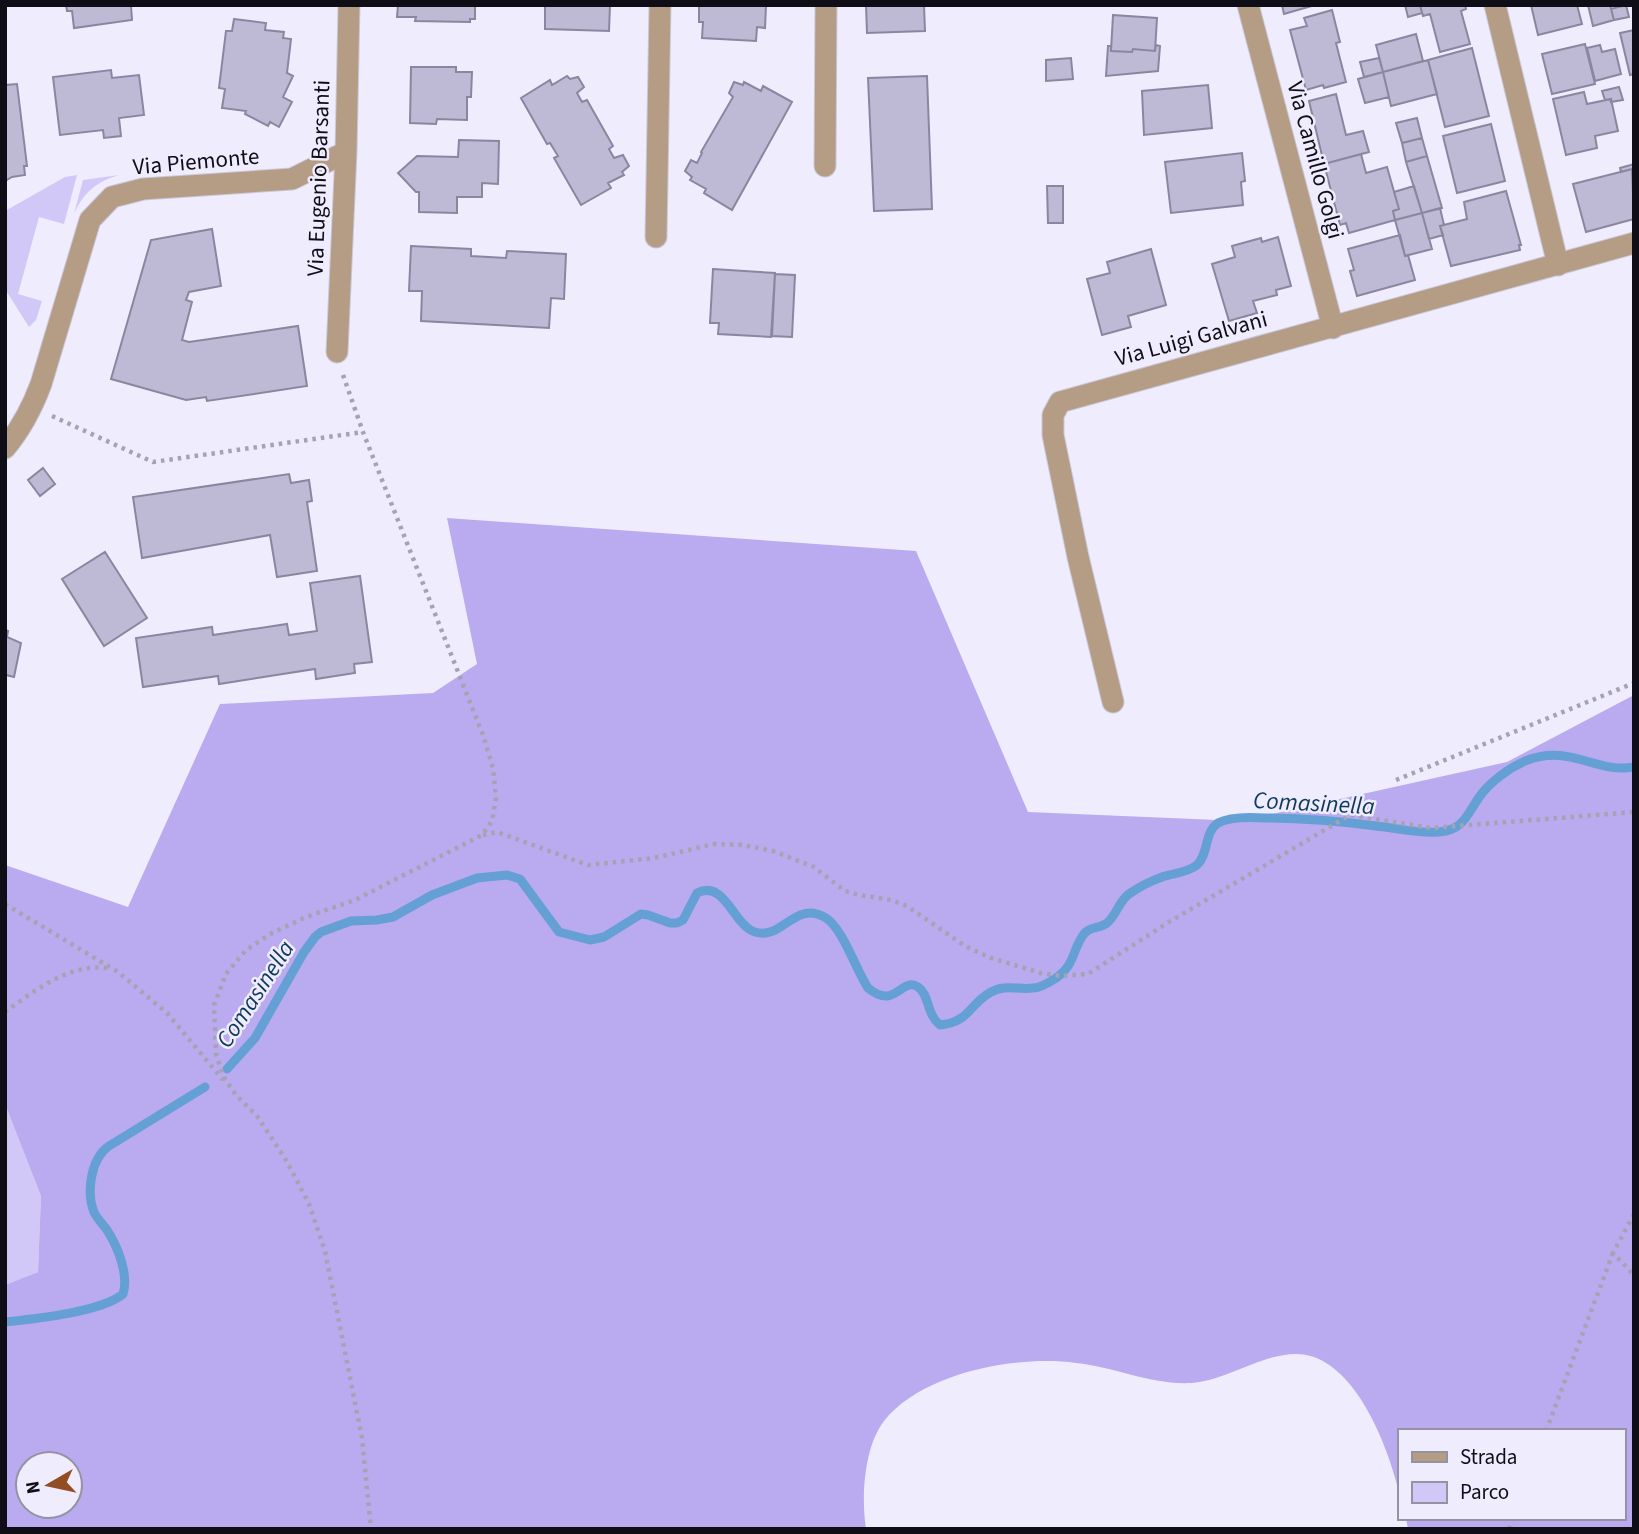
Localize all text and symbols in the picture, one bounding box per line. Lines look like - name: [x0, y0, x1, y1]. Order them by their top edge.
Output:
- street label: Via Camillo Golgi: [1279, 78, 1352, 243]
- street label: Via Eugenio Barsanti: [299, 79, 338, 277]
- street label: Via Piemonte: [131, 140, 261, 183]
- street label: Via Luigi Galvani: [1111, 302, 1271, 375]
- water label: Comasinella: [1252, 783, 1376, 824]
- water label: Comasinella: [208, 934, 303, 1055]
- legend: [1398, 1429, 1625, 1520]
- text: Strada: [1460, 1442, 1517, 1472]
- north arrow: [14, 1450, 84, 1520]
- text: Parco: [1460, 1477, 1509, 1507]
- text: N: [19, 1479, 48, 1496]

